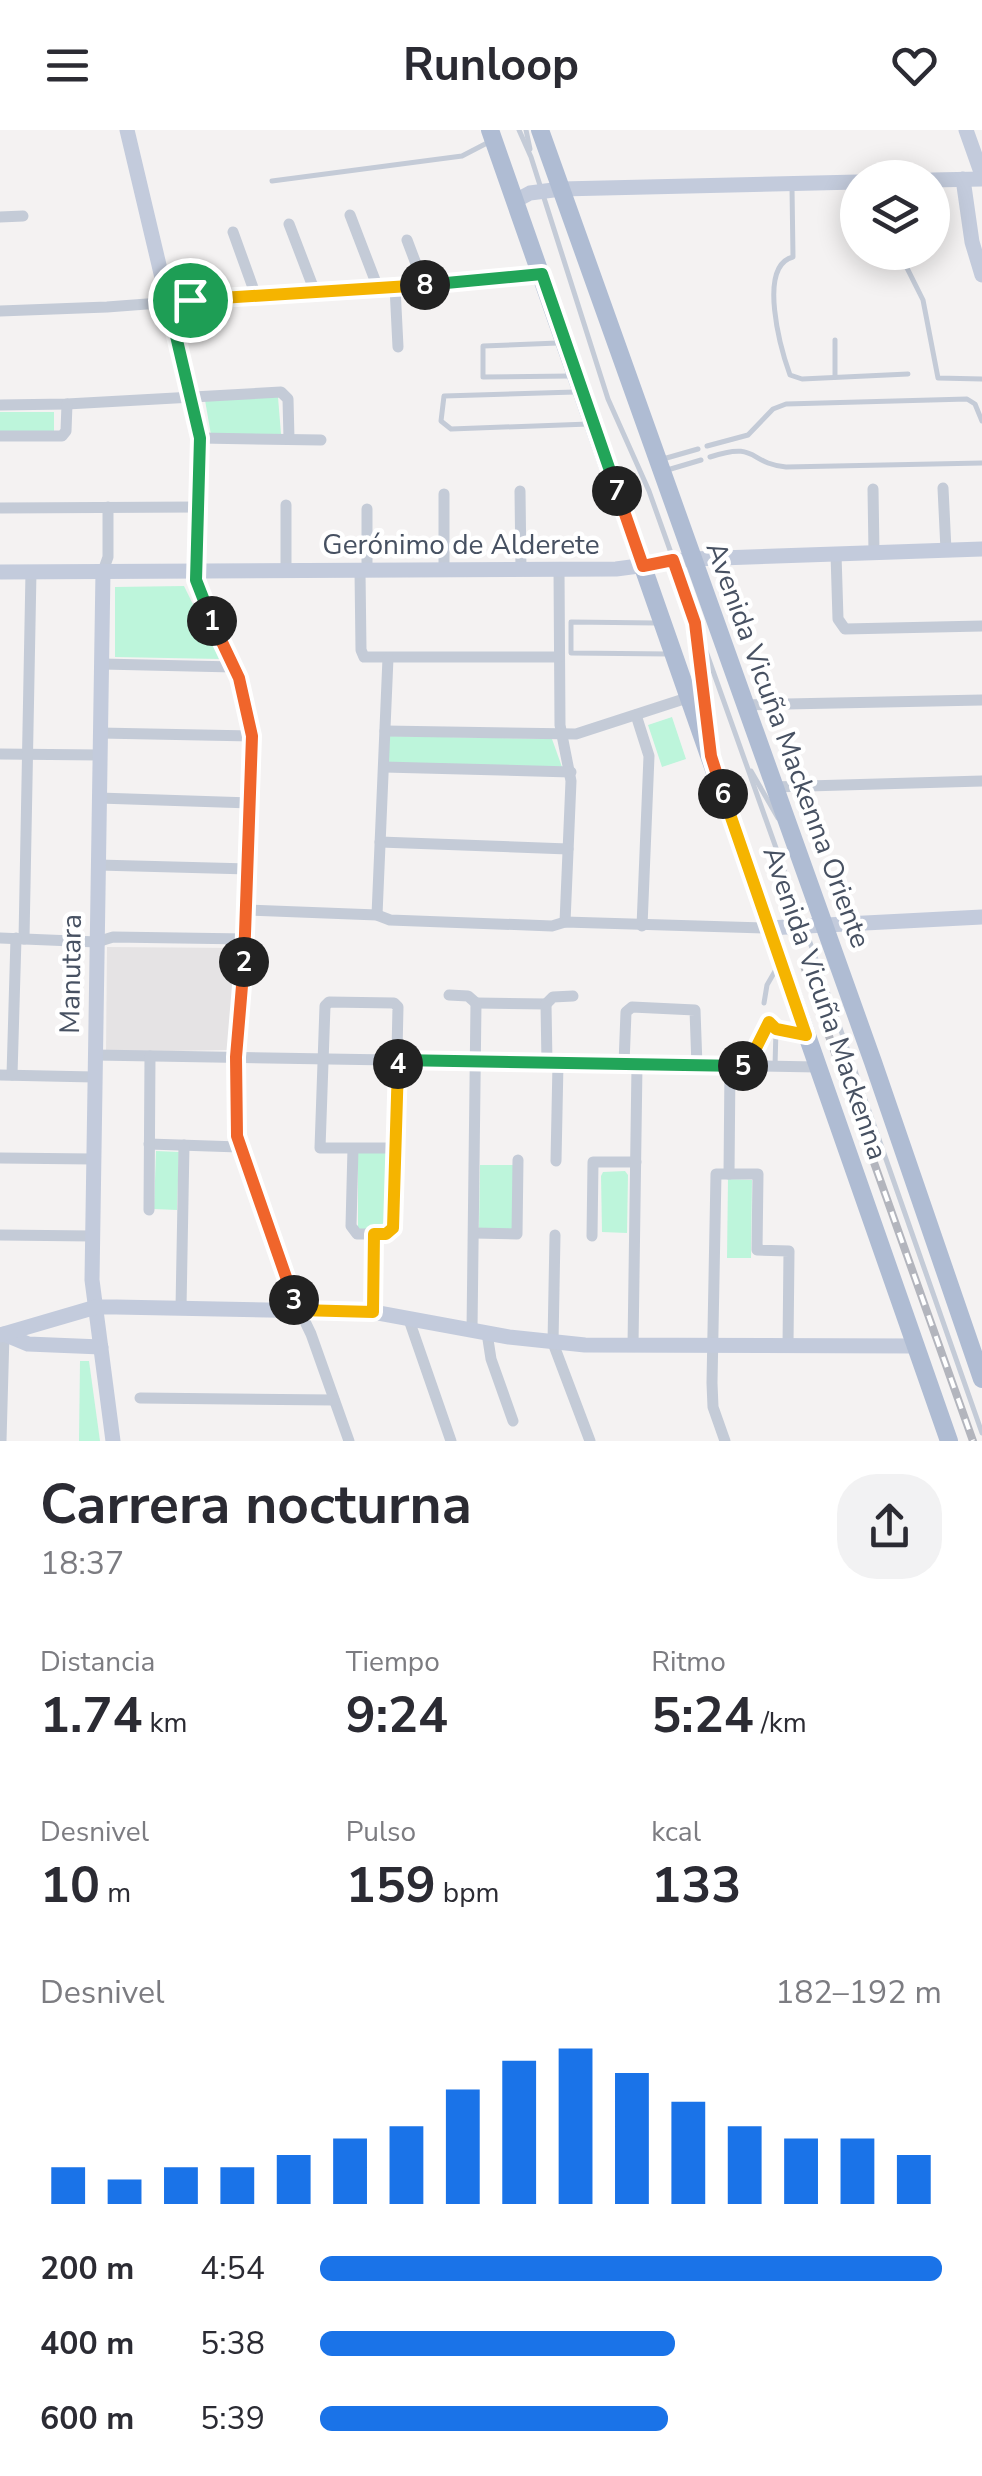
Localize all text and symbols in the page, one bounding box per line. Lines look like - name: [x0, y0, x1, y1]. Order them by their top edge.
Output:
- text: Runloop: [403, 35, 579, 96]
- icon: menu: [40, 38, 95, 93]
- icon: heart: [887, 38, 942, 93]
- map controls: [840, 160, 950, 270]
- button: layers: [840, 160, 950, 270]
- pin: [148, 258, 233, 343]
- pin: 8: [400, 260, 450, 310]
- text: 8: [417, 266, 433, 304]
- icon: arrive: [163, 273, 218, 328]
- pin: 7: [592, 466, 642, 516]
- text: 7: [609, 472, 625, 510]
- street label: Gerónimo de Alderete: [322, 526, 600, 564]
- street label: Avenida Vicuña Mackenna Oriente: [697, 537, 879, 953]
- pin: 1: [187, 596, 237, 646]
- text: 1: [204, 602, 220, 640]
- pin: 6: [698, 769, 748, 819]
- text: 6: [715, 775, 731, 813]
- street label: Avenida Vicuña Mackenna: [753, 841, 897, 1165]
- street label: Manutara: [51, 914, 91, 1034]
- pin: 2: [219, 937, 269, 987]
- text: 2: [236, 943, 252, 981]
- pin: 4: [373, 1039, 423, 1089]
- pin: 5: [718, 1041, 768, 1091]
- text: 4: [390, 1045, 406, 1083]
- text: 5: [735, 1047, 751, 1085]
- pin: 3: [269, 1275, 319, 1325]
- text: 3: [286, 1281, 302, 1319]
- text: Carrera nocturna: [40, 1467, 472, 1542]
- button: share: [837, 1474, 942, 1579]
- text: 18:37: [40, 1542, 124, 1585]
- text: Distancia: [40, 1643, 155, 1681]
- text: Tiempo: [346, 1643, 440, 1681]
- text: Ritmo: [651, 1643, 726, 1681]
- text: 1.74: [40, 1681, 142, 1750]
- text: 9:24: [346, 1681, 448, 1750]
- text: 5:24: [651, 1681, 754, 1750]
- text: km: [142, 1704, 188, 1742]
- text: /km: [754, 1704, 807, 1742]
- text: Desnivel: [40, 1813, 149, 1851]
- text: Pulso: [346, 1813, 416, 1851]
- text: kcal: [651, 1813, 701, 1851]
- text: 10: [40, 1851, 100, 1920]
- text: 159: [346, 1851, 436, 1920]
- text: 133: [651, 1851, 741, 1920]
- text: m: [100, 1874, 131, 1912]
- text: bpm: [436, 1874, 499, 1912]
- text: Desnivel: [40, 1971, 165, 2014]
- text: 182–192 m: [775, 1971, 942, 2014]
- text: 200 m: [40, 2247, 134, 2290]
- text: 4:54: [200, 2247, 265, 2290]
- text: 400 m: [40, 2322, 134, 2365]
- text: 5:38: [200, 2322, 265, 2365]
- text: 600 m: [40, 2397, 134, 2440]
- text: 5:39: [200, 2397, 265, 2440]

